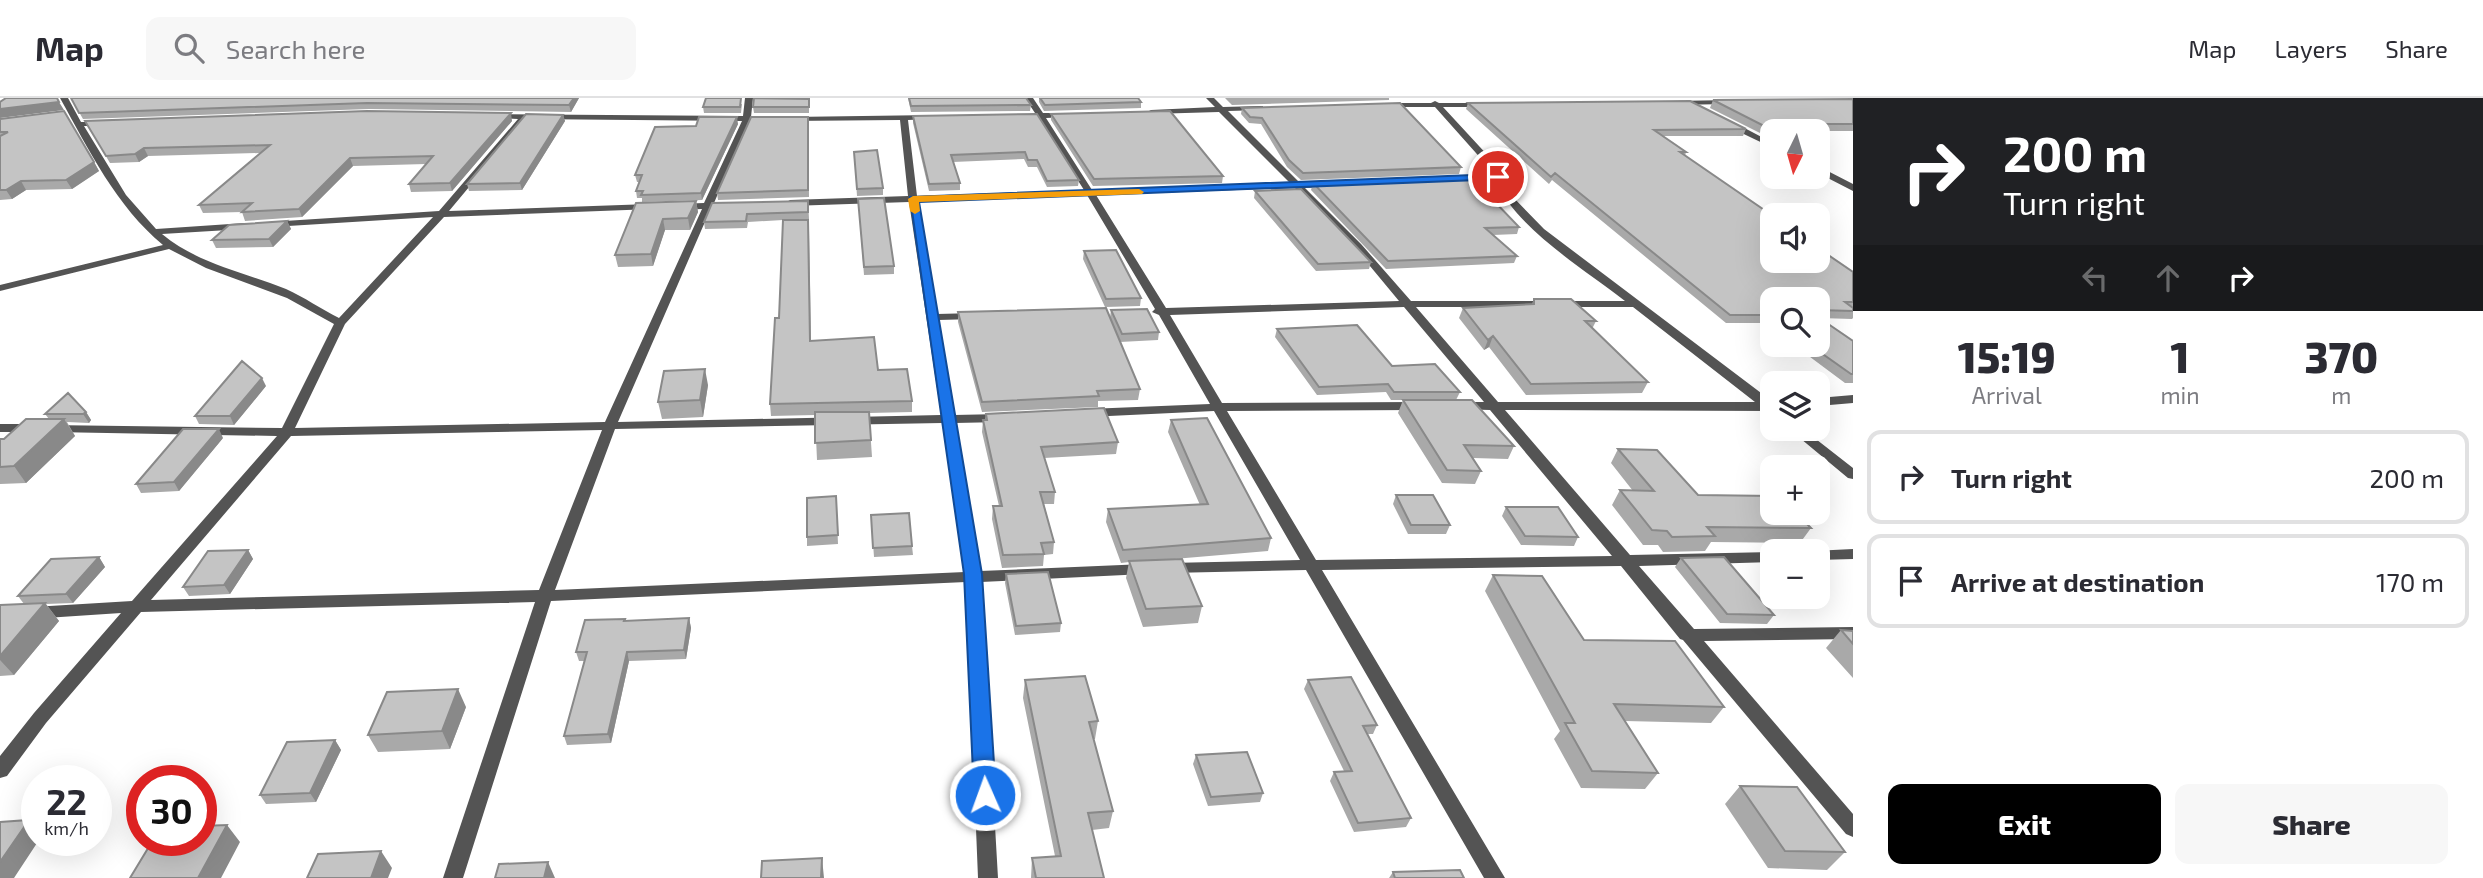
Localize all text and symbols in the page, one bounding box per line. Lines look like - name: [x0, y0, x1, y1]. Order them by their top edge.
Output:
- search box: [146, 17, 636, 80]
- text: Map: [35, 28, 104, 68]
- icon: search: [170, 29, 208, 67]
- text: Search here: [226, 33, 365, 64]
- text: Map: [2188, 34, 2236, 63]
- text: Layers: [2274, 34, 2347, 63]
- text: Share: [2385, 34, 2448, 63]
- north arrow: [1760, 119, 1830, 189]
- map controls: [1760, 119, 1830, 609]
- text: 200 m: [2003, 123, 2147, 182]
- icon: right: [1888, 126, 1979, 217]
- pin: [1468, 147, 1528, 207]
- icon: arrive: [1479, 158, 1517, 196]
- text: Turn right: [2003, 183, 2145, 221]
- button: sound: [1760, 203, 1830, 273]
- icon: left: [2076, 259, 2114, 297]
- icon: ahead: [2149, 259, 2187, 297]
- icon: right: [2222, 259, 2260, 297]
- button: search: [1760, 287, 1830, 357]
- text: 15:19: [1958, 331, 2056, 381]
- text: 1: [2171, 331, 2190, 381]
- text: 370: [2304, 331, 2378, 381]
- button: layers: [1760, 371, 1830, 441]
- text: Arrival: [1972, 381, 2042, 409]
- text: min: [2160, 381, 2200, 409]
- text: m: [2331, 381, 2351, 409]
- button: +: [1760, 455, 1830, 525]
- icon: right: [1892, 458, 1930, 496]
- text: Turn right: [1951, 462, 2072, 493]
- text: 200 m: [2369, 462, 2444, 493]
- button: −: [1760, 539, 1830, 609]
- icon: arrive: [1892, 562, 1930, 600]
- text: Arrive at destination: [1951, 566, 2204, 597]
- text: 170 m: [2376, 566, 2444, 597]
- position arrow: [948, 758, 1022, 832]
- speed limit sign: 30: [126, 765, 217, 856]
- text: 22: [46, 780, 87, 822]
- button: Exit: [1888, 784, 2161, 864]
- button: Share: [2175, 784, 2448, 864]
- text: km/h: [44, 817, 89, 839]

